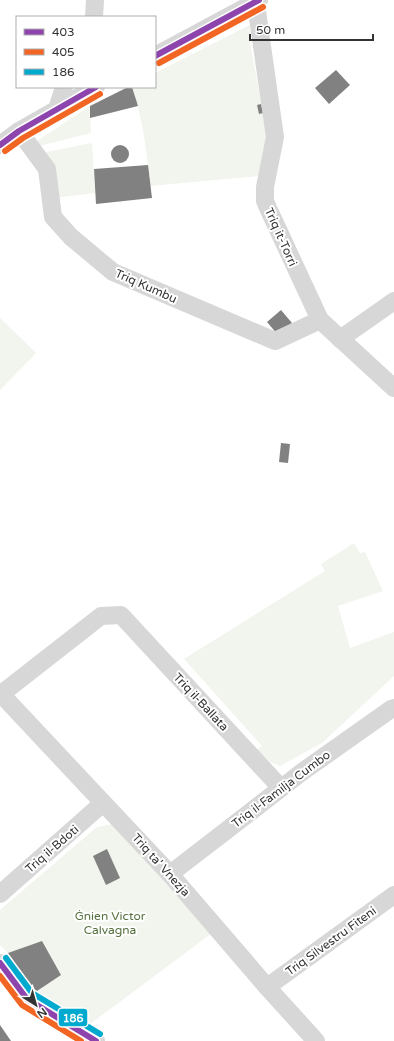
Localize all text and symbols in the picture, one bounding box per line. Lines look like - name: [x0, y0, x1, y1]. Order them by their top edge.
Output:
- legend: [16, 16, 156, 88]
- scale bar: [250, 16, 373, 42]
- text: 50 m: [256, 23, 285, 37]
- text: 403: [52, 25, 75, 39]
- text: 405: [52, 45, 75, 59]
- text: 186: [52, 65, 75, 79]
- street label: Triq it-Torri: [262, 206, 300, 268]
- street label: Triq Kumbu: [113, 266, 179, 306]
- street label: Triq il-Ballata: [171, 670, 231, 734]
- street label: Triq il-Familja Cumbo: [229, 747, 333, 831]
- street label: Triq il-Bdoti: [23, 822, 81, 876]
- street label: Triq ta' Vnezja: [129, 831, 193, 899]
- street label: Triq Silvestru Fiteni: [283, 904, 379, 978]
- park label: Ġnien Victor Calvagna: [75, 909, 146, 937]
- north arrow: [16, 985, 56, 1025]
- text: N: [34, 1005, 49, 1020]
- line badge: 186: [58, 1008, 88, 1027]
- text: 186: [63, 1012, 83, 1025]

